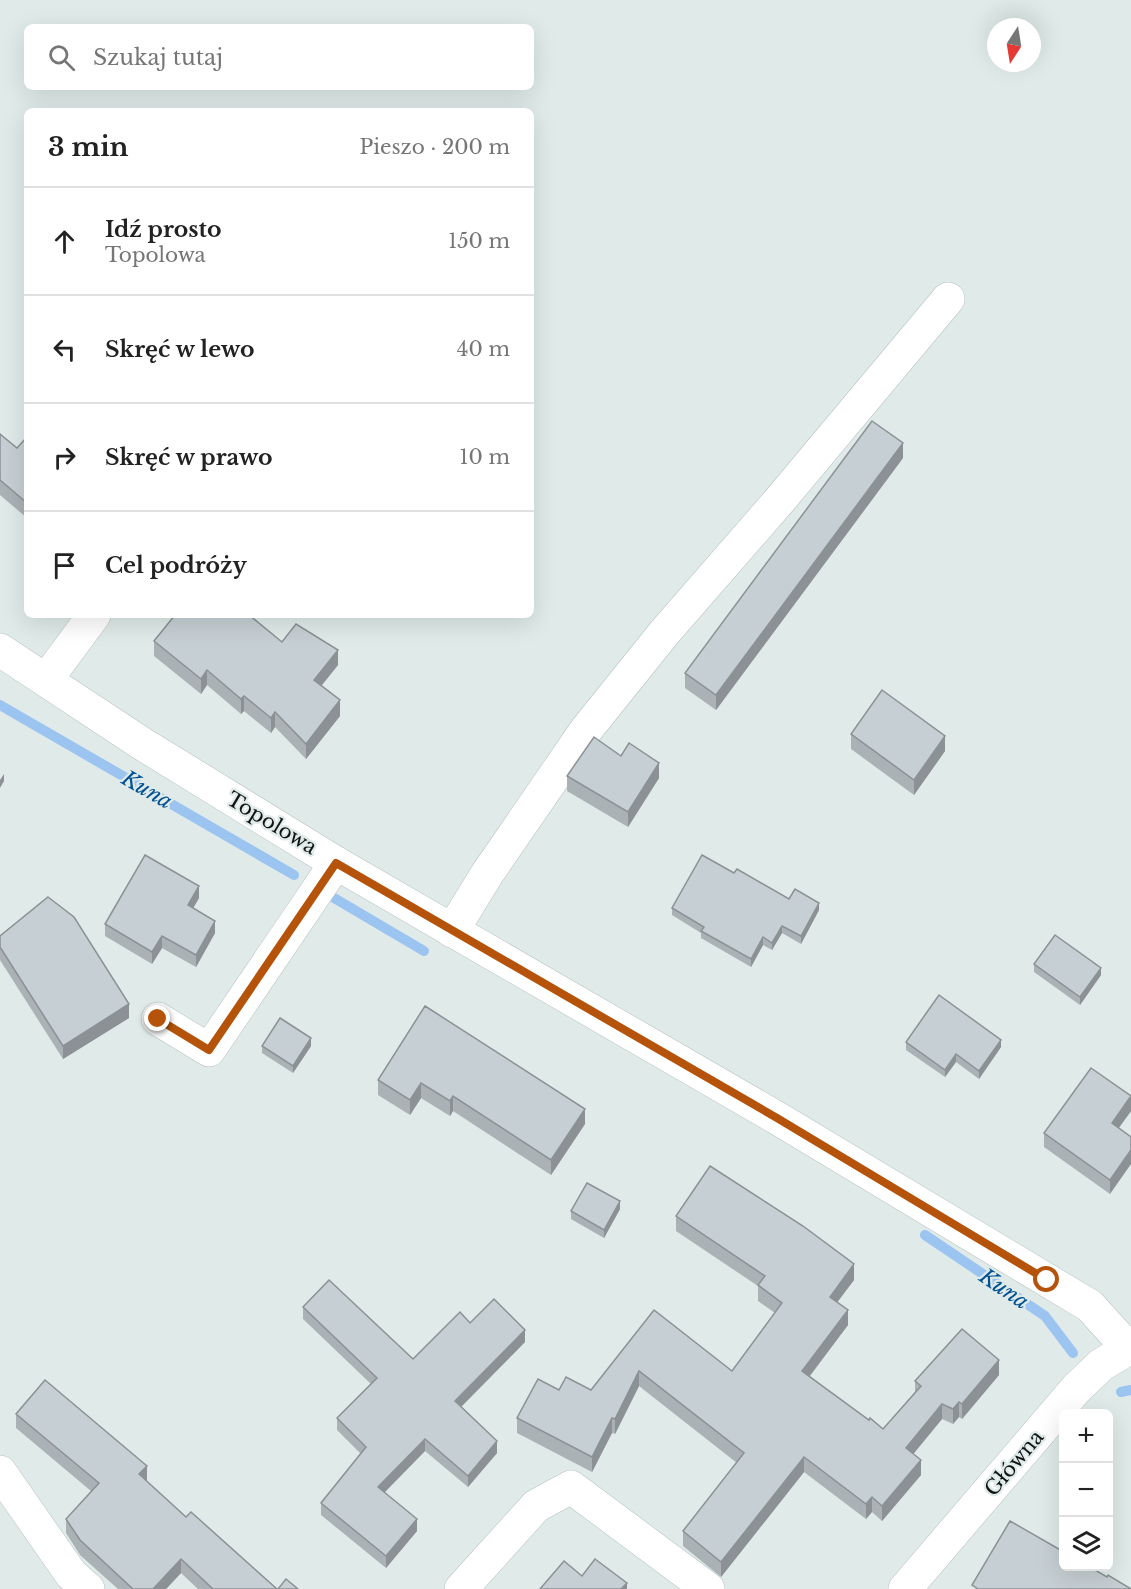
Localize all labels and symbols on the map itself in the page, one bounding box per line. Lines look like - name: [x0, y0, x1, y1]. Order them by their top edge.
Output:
- north arrow: [987, 18, 1041, 72]
- water label: Kuna: [116, 765, 177, 815]
- street label: Topolowa: [223, 787, 322, 860]
- route end: [144, 1005, 170, 1031]
- water label: Kuna: [973, 1263, 1034, 1315]
- route start: [1033, 1266, 1059, 1292]
- street label: Główna: [980, 1425, 1049, 1501]

